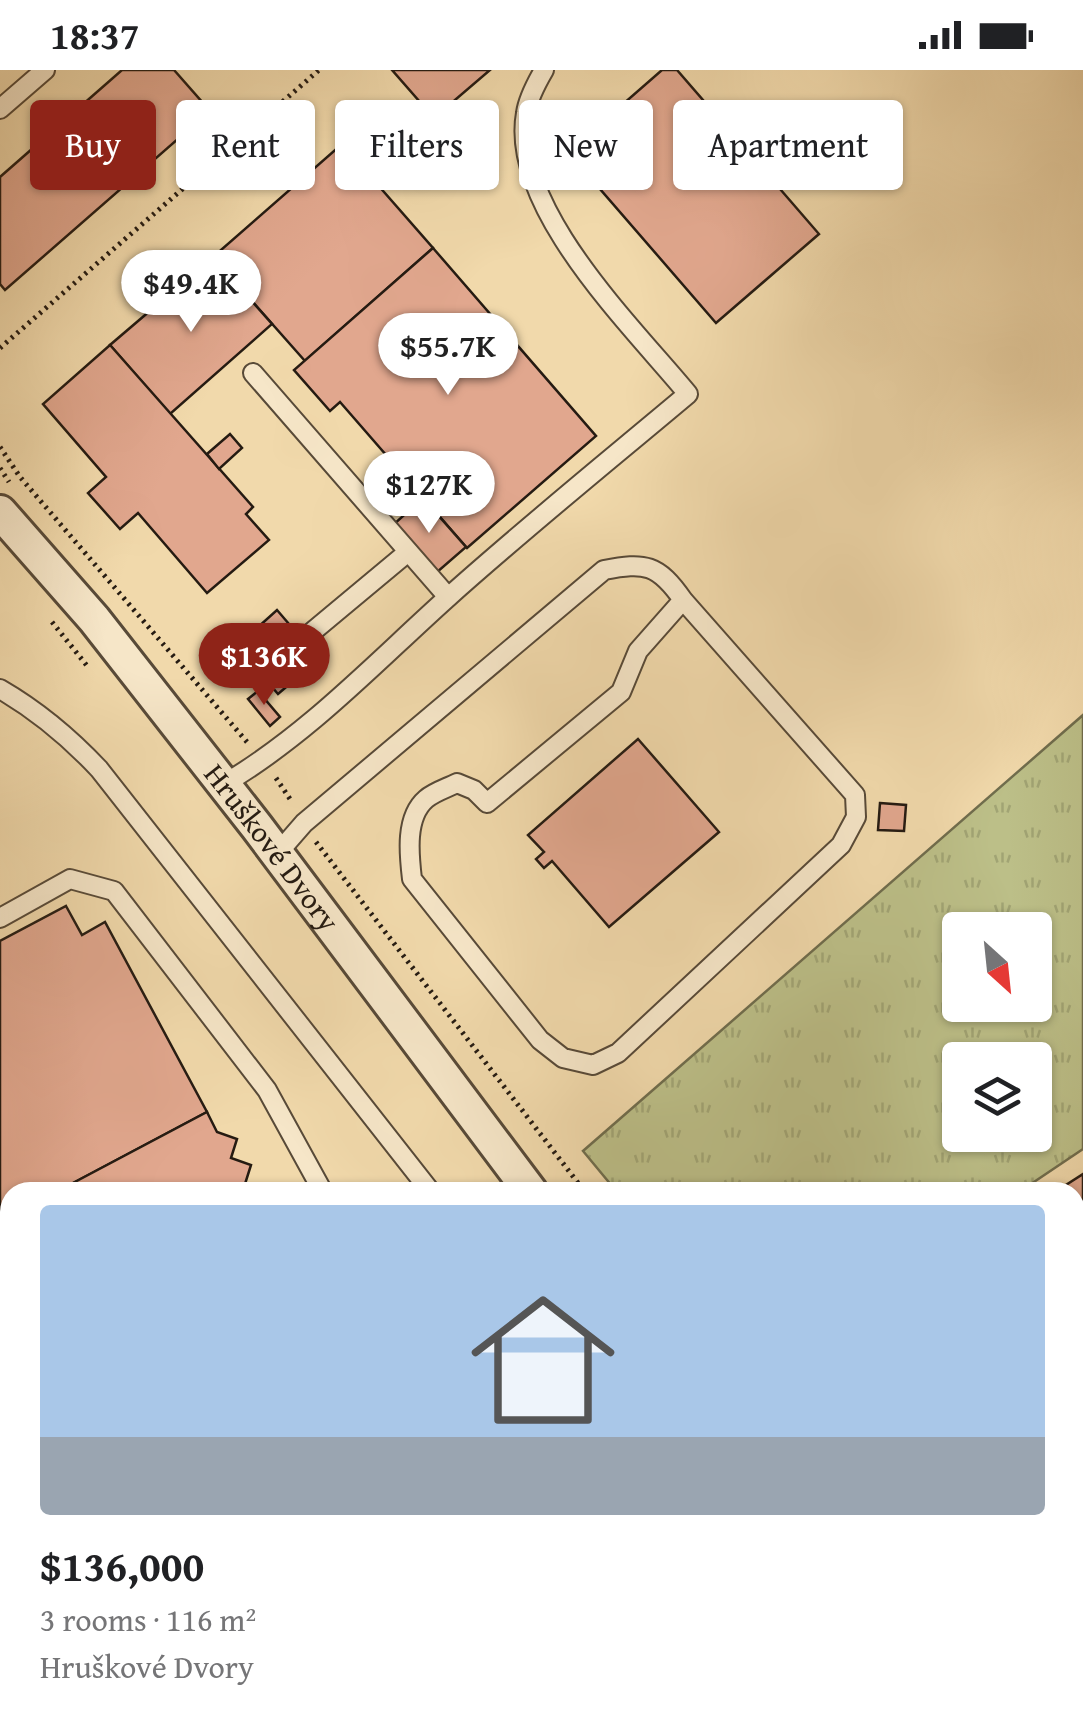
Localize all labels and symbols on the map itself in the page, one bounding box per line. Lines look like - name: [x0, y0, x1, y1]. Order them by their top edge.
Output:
- pin: $49.4K: [110, 250, 272, 335]
- pin: $55.7K: [367, 313, 529, 398]
- pin: $127K: [359, 451, 499, 536]
- pin: $136K: [194, 623, 334, 708]
- street label: Hruškové Dvory: [194, 754, 351, 940]
- north arrow: [942, 912, 1052, 1022]

